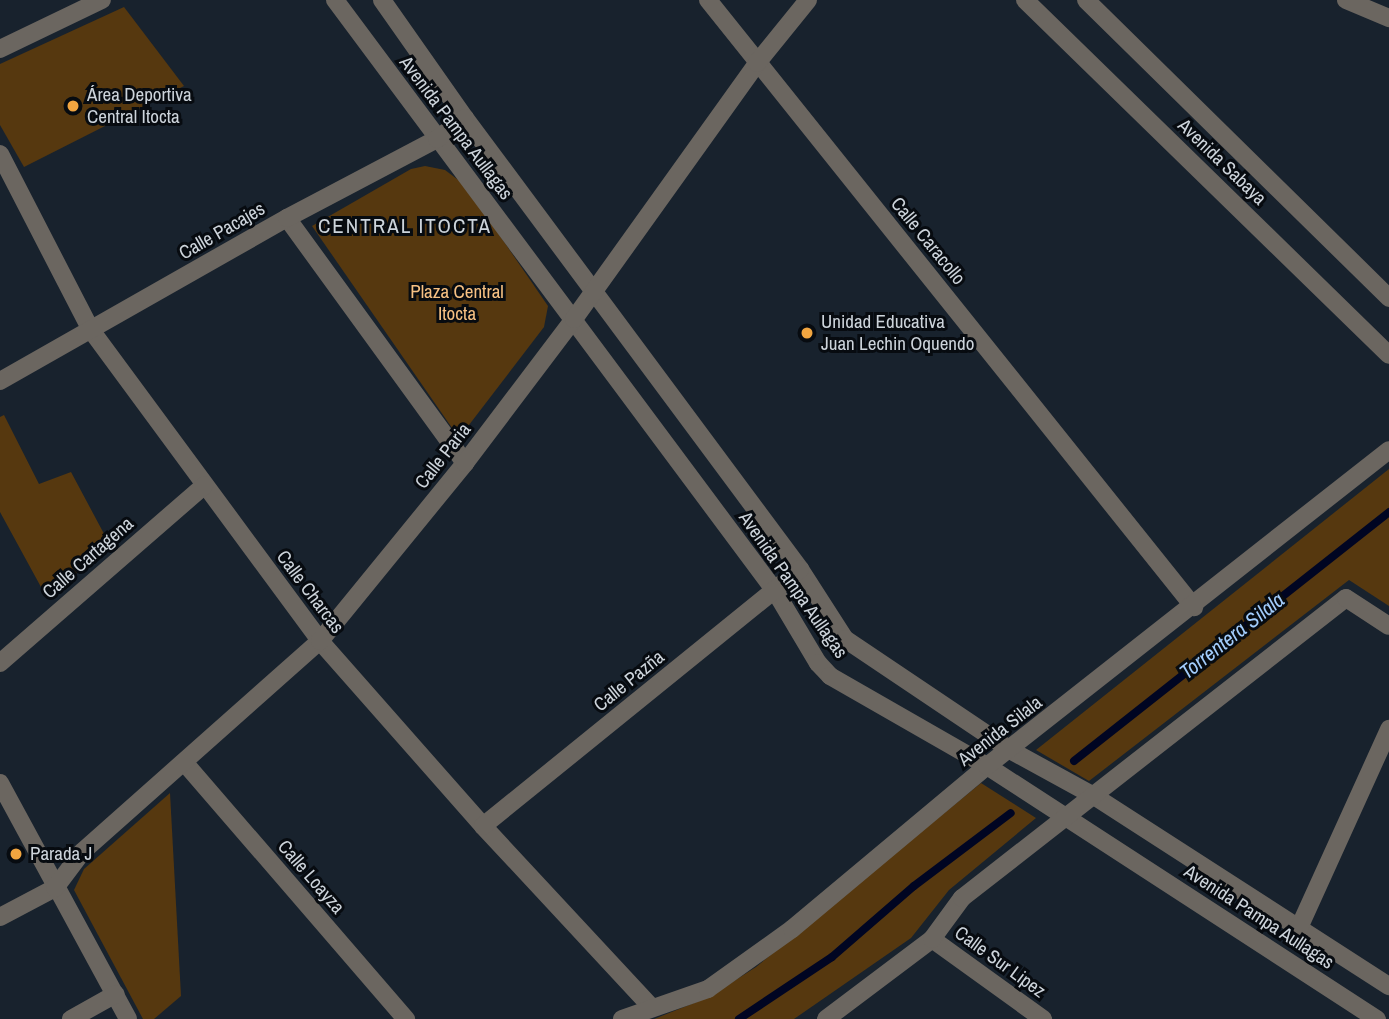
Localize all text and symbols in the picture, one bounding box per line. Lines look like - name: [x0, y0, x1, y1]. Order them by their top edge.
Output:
- street label: Avenida Pampa Aullagas: [394, 51, 518, 205]
- place label: Área Deportiva Central Itocta: [87, 84, 192, 128]
- marker: Área Deportiva Central Itocta: [65, 98, 81, 114]
- street label: Avenida Sabaya: [1173, 114, 1271, 210]
- street label: Calle Caracollo: [886, 193, 970, 289]
- street label: Calle Pacajes: [175, 197, 269, 265]
- district label: CENTRAL ITOCTA: [319, 213, 491, 239]
- park label: Plaza Central Itocta: [410, 281, 504, 325]
- place label: Unidad Educativa Juan Lechin Oquendo: [821, 311, 974, 355]
- marker: Unidad Educativa Juan Lechin Oquendo: [799, 325, 815, 341]
- street label: Calle Paria: [410, 419, 476, 493]
- street label: Avenida Pampa Aullagas: [734, 507, 852, 663]
- street label: Calle Cartagena: [38, 512, 138, 604]
- street label: Calle Charcas: [271, 546, 349, 638]
- water label: Torrentera Silala: [1175, 587, 1289, 685]
- street label: Calle Pazña: [589, 646, 669, 716]
- street label: Avenida Silala: [953, 691, 1047, 771]
- street label: Calle Loayza: [273, 836, 349, 918]
- place label: Parada J: [30, 843, 92, 865]
- marker: Parada J: [8, 846, 24, 862]
- street label: Avenida Pampa Aullagas: [1180, 860, 1338, 974]
- street label: Calle Sur Lipez: [950, 921, 1050, 1003]

